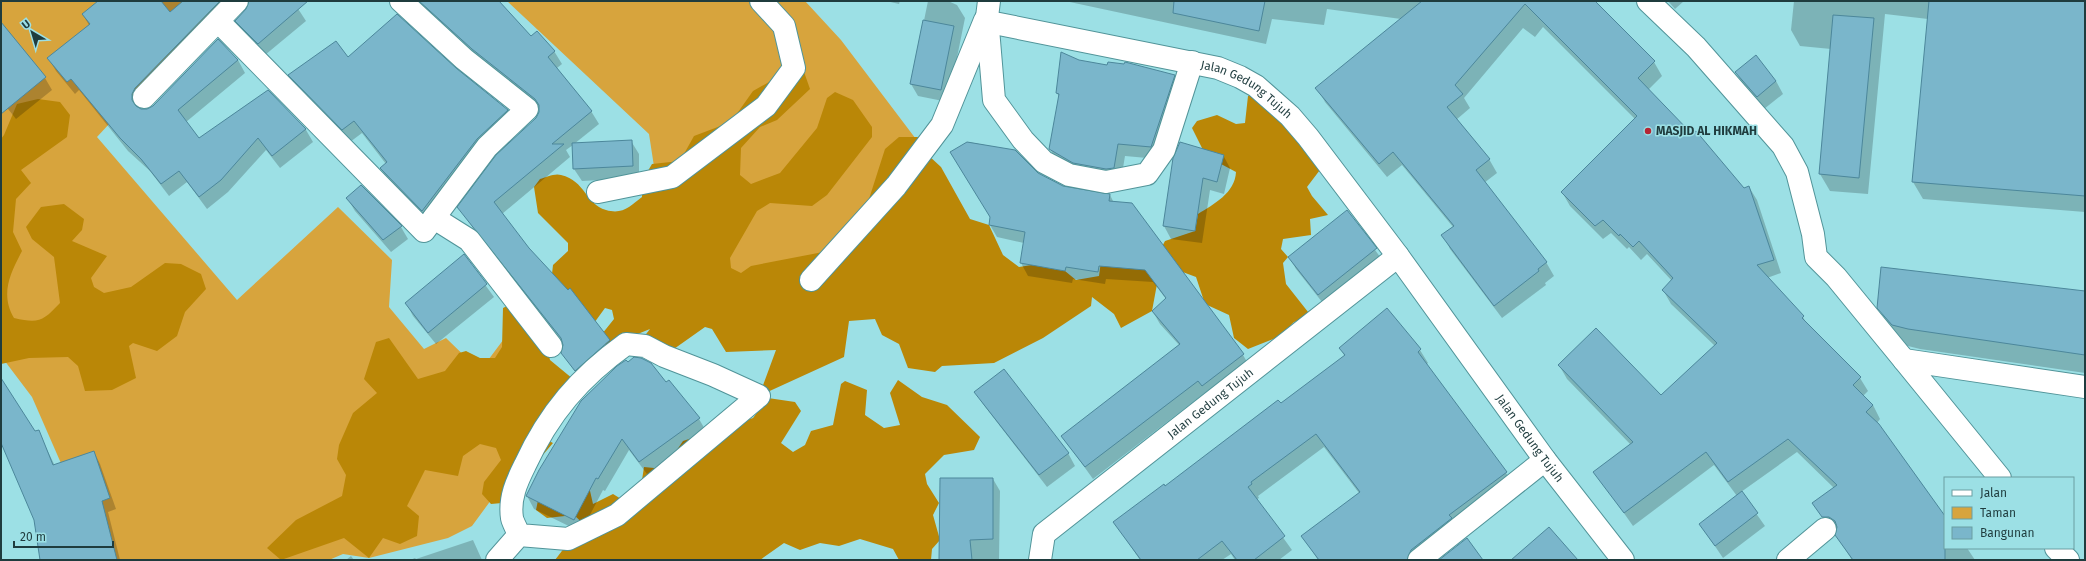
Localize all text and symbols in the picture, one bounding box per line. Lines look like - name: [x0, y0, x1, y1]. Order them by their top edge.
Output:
- north arrow: [12, 12, 52, 52]
- text: U: [19, 17, 33, 32]
- street label: Jalan Gedung Tujuh: [1200, 58, 1295, 121]
- place label: MASJID AL HIKMAH: [1656, 124, 1757, 138]
- marker: MASJID AL HIKMAH: [1643, 126, 1653, 136]
- street label: Jalan Gedung Tujuh: [1165, 365, 1256, 441]
- street label: Jalan Gedung Tujuh: [1493, 392, 1567, 485]
- legend: [1944, 477, 2074, 549]
- text: Jalan: [1980, 486, 2007, 500]
- text: Taman: [1980, 506, 2016, 520]
- scale bar: [14, 523, 113, 549]
- text: Bangunan: [1980, 526, 2035, 540]
- text: 20 m: [20, 530, 46, 544]

